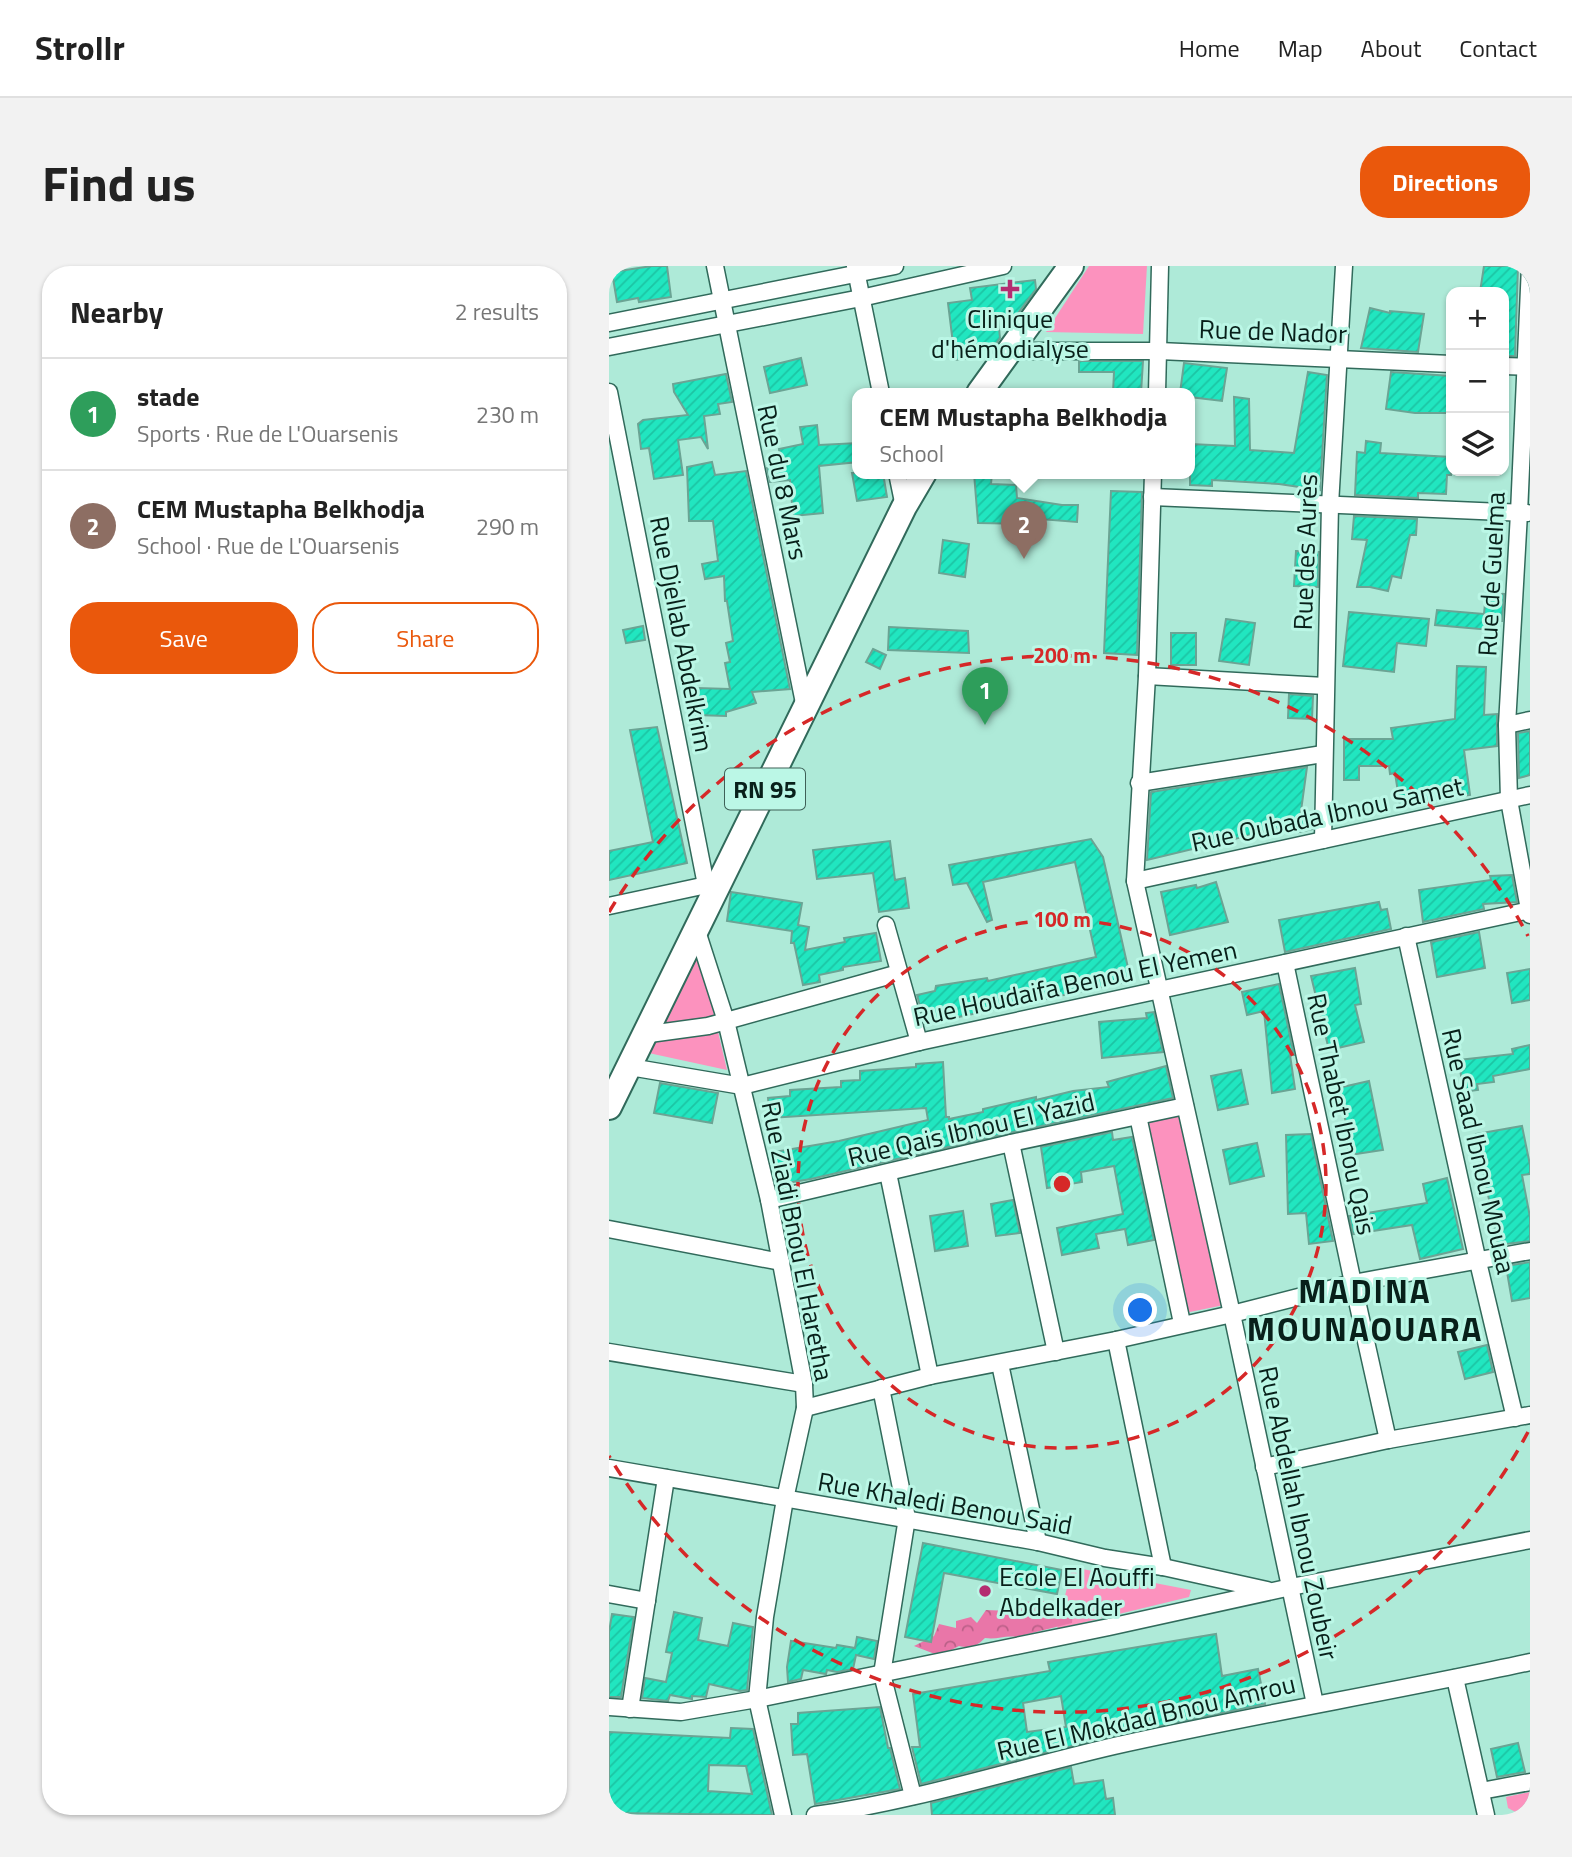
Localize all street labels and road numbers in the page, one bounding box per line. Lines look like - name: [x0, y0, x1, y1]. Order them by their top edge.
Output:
- street label: Rue de Nador: [1198, 309, 1348, 353]
- street label: Rue du 8 Mars: [747, 401, 819, 563]
- street label: Rue des Aurès: [1283, 473, 1327, 631]
- street label: Rue de Guelma: [1467, 491, 1515, 657]
- street label: Rue Djellab Abdelkrim: [640, 513, 724, 755]
- street label: Rue Oubada Ibnou Samet: [1187, 766, 1467, 862]
- road number: RN 95: [725, 768, 805, 810]
- street label: Rue Houdaifa Benou El Yemen: [910, 930, 1240, 1036]
- street label: Rue Thabet Ibnou Qais: [1297, 990, 1387, 1238]
- street label: Rue Saad Ibnou Mouaa: [1432, 1024, 1526, 1278]
- street label: Rue Qais Ibnou El Yazid: [844, 1082, 1098, 1176]
- street label: Rue Ziadi Bnou El Haretha: [752, 1098, 844, 1384]
- street label: Rue Abdellah Ibnou Zoubeir: [1249, 1363, 1349, 1663]
- street label: Rue Khaledi Benou Said: [815, 1461, 1075, 1545]
- street label: Rue El Mokdad Bnou Amrou: [993, 1664, 1299, 1770]

